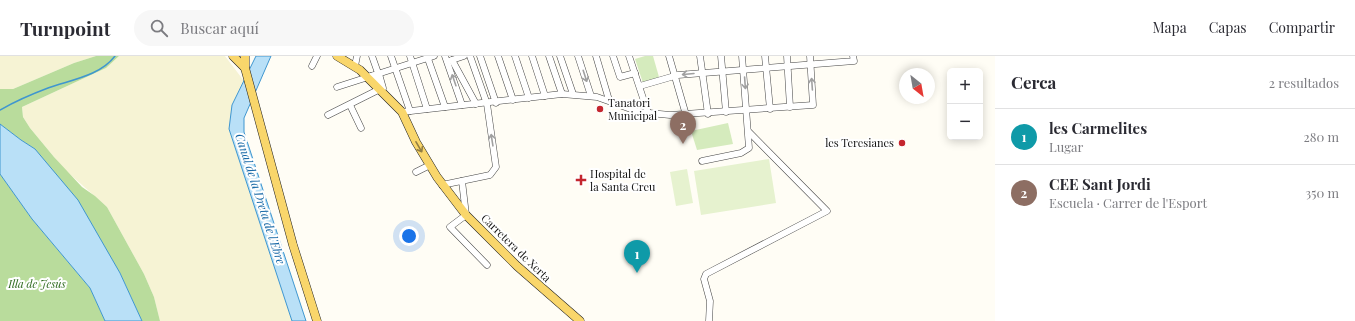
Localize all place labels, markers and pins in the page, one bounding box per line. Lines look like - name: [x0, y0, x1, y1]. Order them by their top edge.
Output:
- place label: Tanatori Municipal: [608, 95, 657, 123]
- marker: Tanatori Municipal: [595, 104, 605, 114]
- pin: 2: [670, 111, 696, 144]
- place label: les Teresianes: [825, 135, 894, 150]
- marker: les Teresianes: [897, 138, 907, 148]
- place label: Hospital de la Santa Creu: [590, 166, 656, 194]
- marker: Hospital de la Santa Creu: [575, 174, 587, 186]
- pin: 1: [624, 240, 650, 273]

